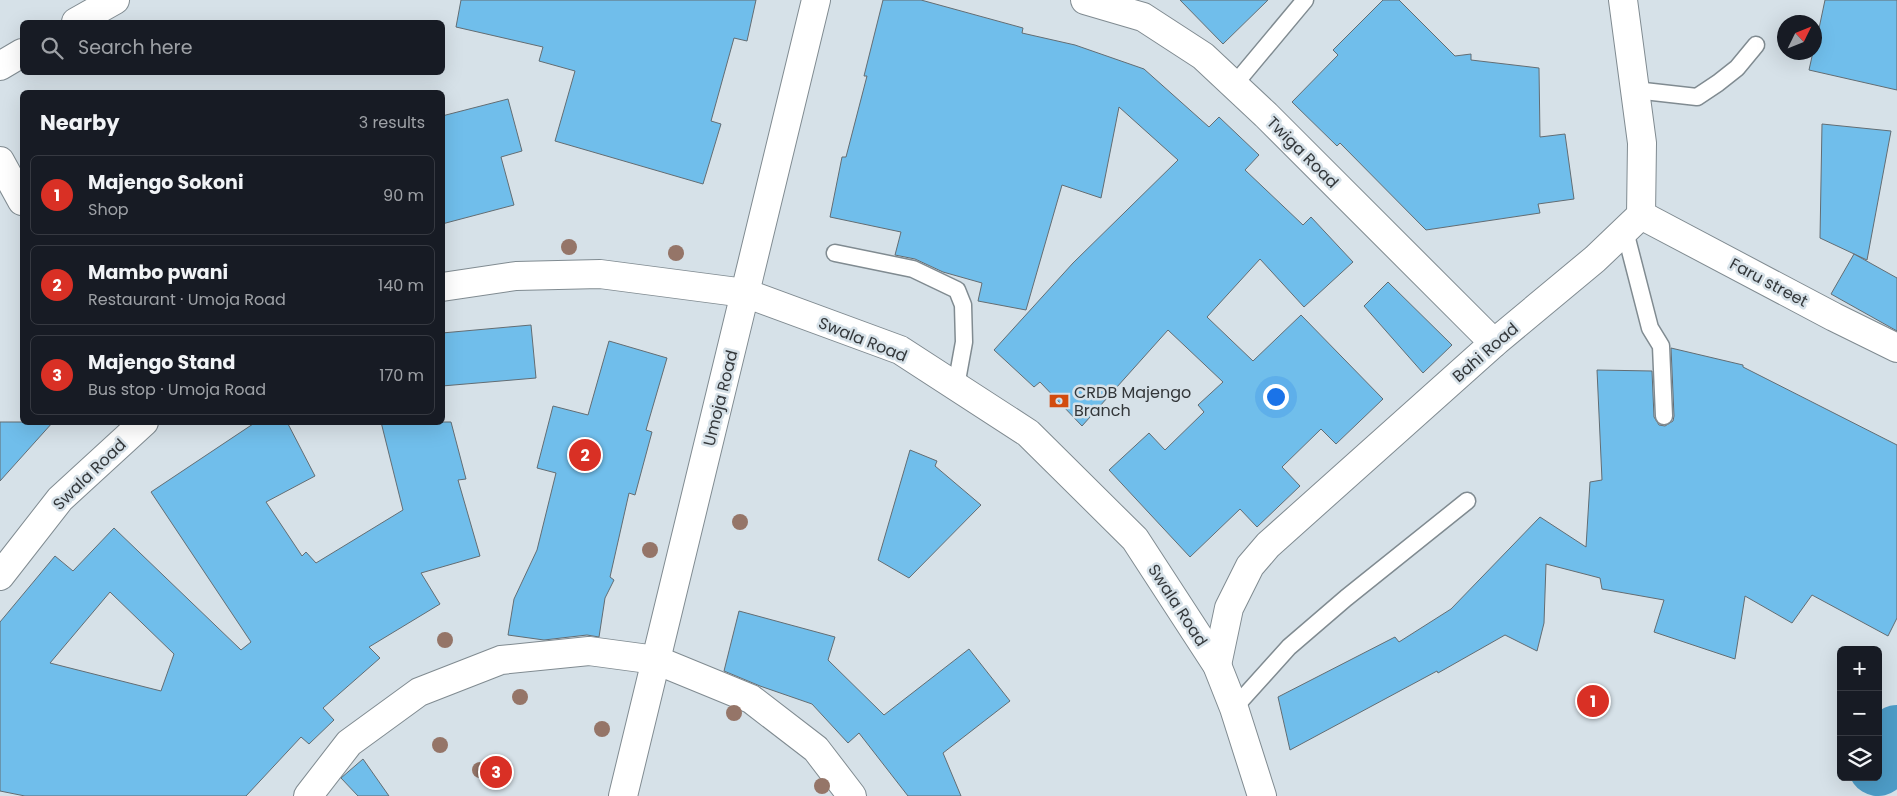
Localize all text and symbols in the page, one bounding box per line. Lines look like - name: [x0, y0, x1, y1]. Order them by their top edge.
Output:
- north arrow: [1777, 15, 1822, 60]
- search box: [20, 20, 445, 75]
- icon: search: [38, 34, 66, 62]
- text: Search here: [78, 34, 192, 61]
- text: Nearby: [40, 108, 120, 137]
- text: 3 results: [359, 111, 425, 134]
- street label: Twiga Road: [1262, 111, 1344, 193]
- text: Majengo Sokoni: [88, 169, 244, 196]
- text: 1: [54, 184, 60, 207]
- text: 90 m: [383, 184, 424, 207]
- text: Shop: [88, 198, 129, 221]
- street label: Faru street: [1726, 252, 1812, 313]
- text: Mambo pwani: [88, 259, 228, 286]
- text: 2: [52, 274, 62, 297]
- text: 140 m: [378, 274, 424, 297]
- text: Restaurant · Umoja Road: [88, 288, 286, 311]
- street label: Swala Road: [815, 311, 911, 368]
- street label: Bahi Road: [1447, 317, 1523, 388]
- street label: Umoja Road: [697, 348, 744, 449]
- text: Majengo Stand: [88, 349, 235, 376]
- text: 3: [52, 364, 62, 387]
- text: 170 m: [379, 364, 424, 387]
- text: Bus stop · Umoja Road: [88, 378, 266, 401]
- place label: CRDB Majengo Branch: [1074, 381, 1191, 422]
- your location: [1263, 384, 1289, 410]
- bank icon: CRDB Majengo Branch: [1048, 390, 1070, 412]
- street label: Swala Road: [48, 433, 131, 515]
- pin: 2: [569, 436, 601, 474]
- street label: Swala Road: [1142, 560, 1213, 651]
- map controls: [1837, 646, 1882, 781]
- button: +: [1837, 646, 1882, 691]
- pin: 1: [1577, 682, 1609, 720]
- button: −: [1837, 691, 1882, 736]
- button: layers: [1837, 736, 1882, 781]
- pin: 3: [480, 753, 512, 791]

